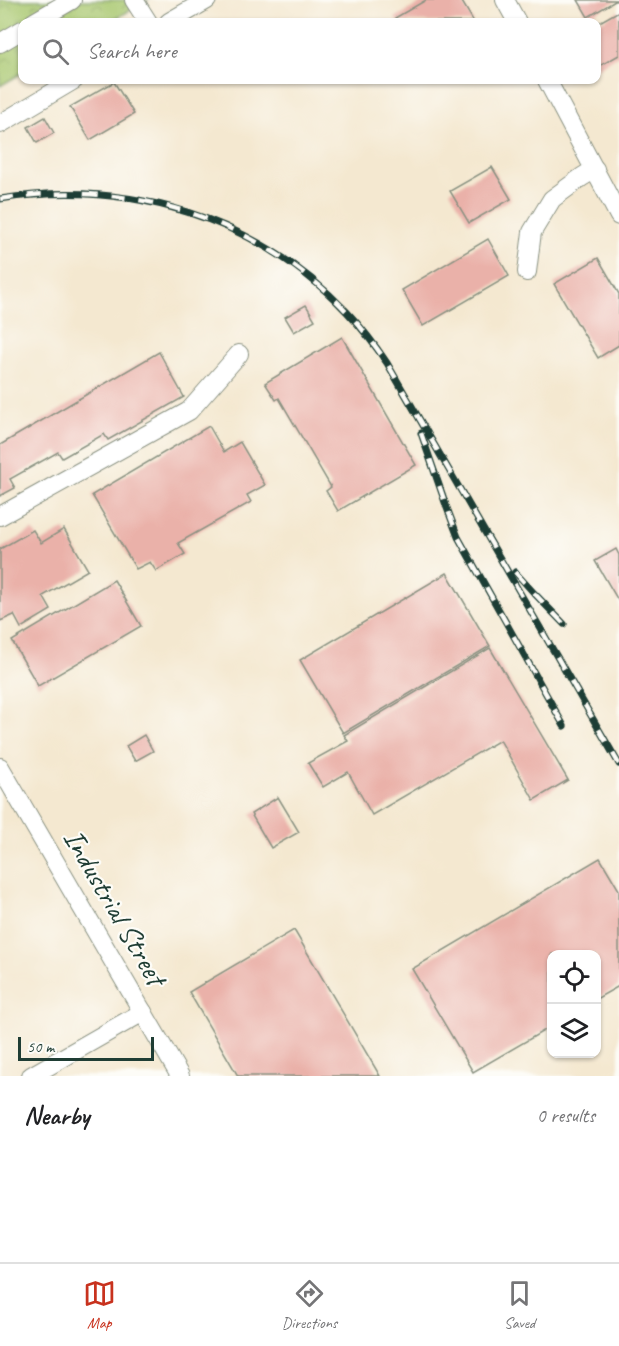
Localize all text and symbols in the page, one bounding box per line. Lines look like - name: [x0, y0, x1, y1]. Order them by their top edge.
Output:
- search box: [18, 18, 601, 84]
- icon: search: [39, 35, 72, 68]
- text: Search here: [87, 37, 177, 65]
- street label: Industrial Street: [55, 822, 177, 996]
- map controls: [547, 950, 601, 1058]
- button: locate: [547, 950, 601, 1004]
- button: layers: [547, 1004, 601, 1058]
- scale bar: [18, 1034, 154, 1062]
- text: 50 m: [27, 1037, 54, 1057]
- text: Nearby: [24, 1099, 89, 1132]
- text: 0 results: [536, 1103, 595, 1128]
- tab: Map: [83, 1277, 116, 1333]
- tab: Directions: [282, 1277, 337, 1333]
- tab: Saved: [503, 1277, 536, 1333]

